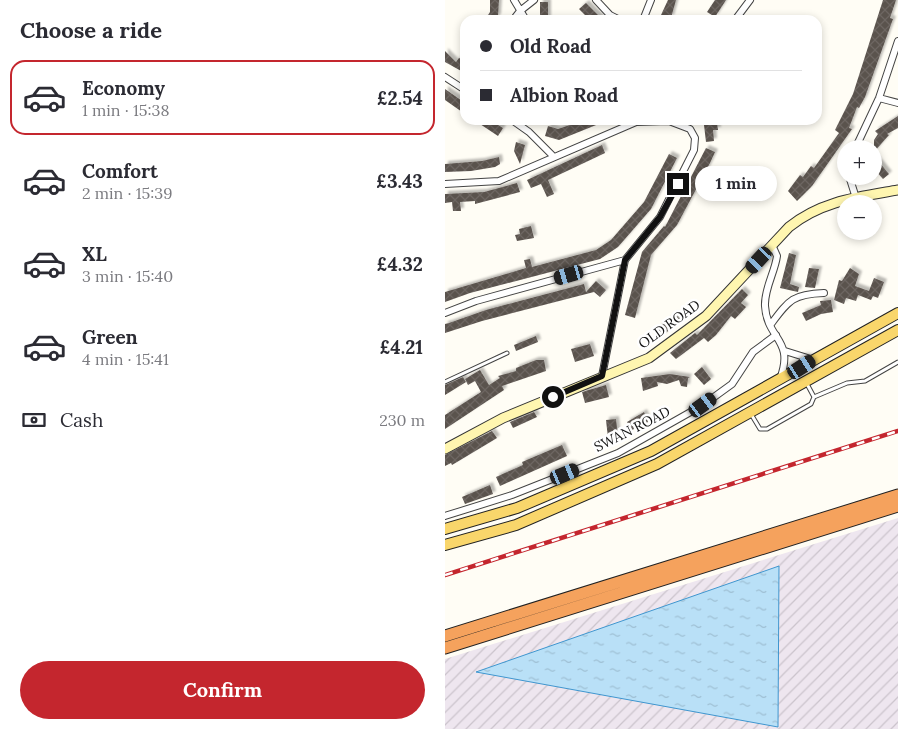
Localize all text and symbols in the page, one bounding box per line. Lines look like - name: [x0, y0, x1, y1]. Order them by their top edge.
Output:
- text: Choose a ride: [20, 16, 162, 44]
- text: Old Road: [510, 34, 591, 58]
- icon: car: [22, 75, 67, 120]
- text: Economy: [82, 76, 165, 100]
- text: Albion Road: [510, 83, 618, 107]
- text: £2.54: [377, 86, 423, 110]
- text: 1 min · 15:38: [82, 100, 169, 120]
- map controls: [837, 140, 882, 240]
- button: +: [837, 140, 882, 185]
- icon: car: [22, 158, 67, 203]
- text: Comfort: [82, 159, 158, 183]
- callout: 1 min: [695, 166, 778, 202]
- text: £3.43: [376, 169, 423, 193]
- route end: [667, 173, 689, 195]
- text: 1 min: [716, 173, 756, 193]
- text: 2 min · 15:39: [82, 183, 172, 203]
- button: −: [837, 195, 882, 240]
- icon: car: [22, 241, 67, 286]
- text: XL: [82, 242, 107, 266]
- car: [743, 244, 774, 276]
- text: £4.32: [377, 252, 423, 276]
- car: [552, 264, 585, 286]
- text: 3 min · 15:40: [82, 266, 173, 286]
- street label: OLD ROAD: [635, 296, 703, 352]
- icon: car: [22, 324, 67, 369]
- text: Green: [82, 325, 138, 349]
- text: £4.21: [379, 335, 423, 359]
- text: 4 min · 15:41: [82, 349, 169, 369]
- car: [785, 353, 818, 381]
- route start: [542, 386, 564, 408]
- car: [686, 390, 719, 420]
- street label: SWAN ROAD: [591, 402, 673, 456]
- icon: cash: [20, 406, 48, 434]
- text: Cash: [60, 408, 103, 432]
- text: 230 m: [379, 410, 425, 430]
- car: [548, 461, 581, 487]
- button: Confirm: [20, 661, 425, 719]

